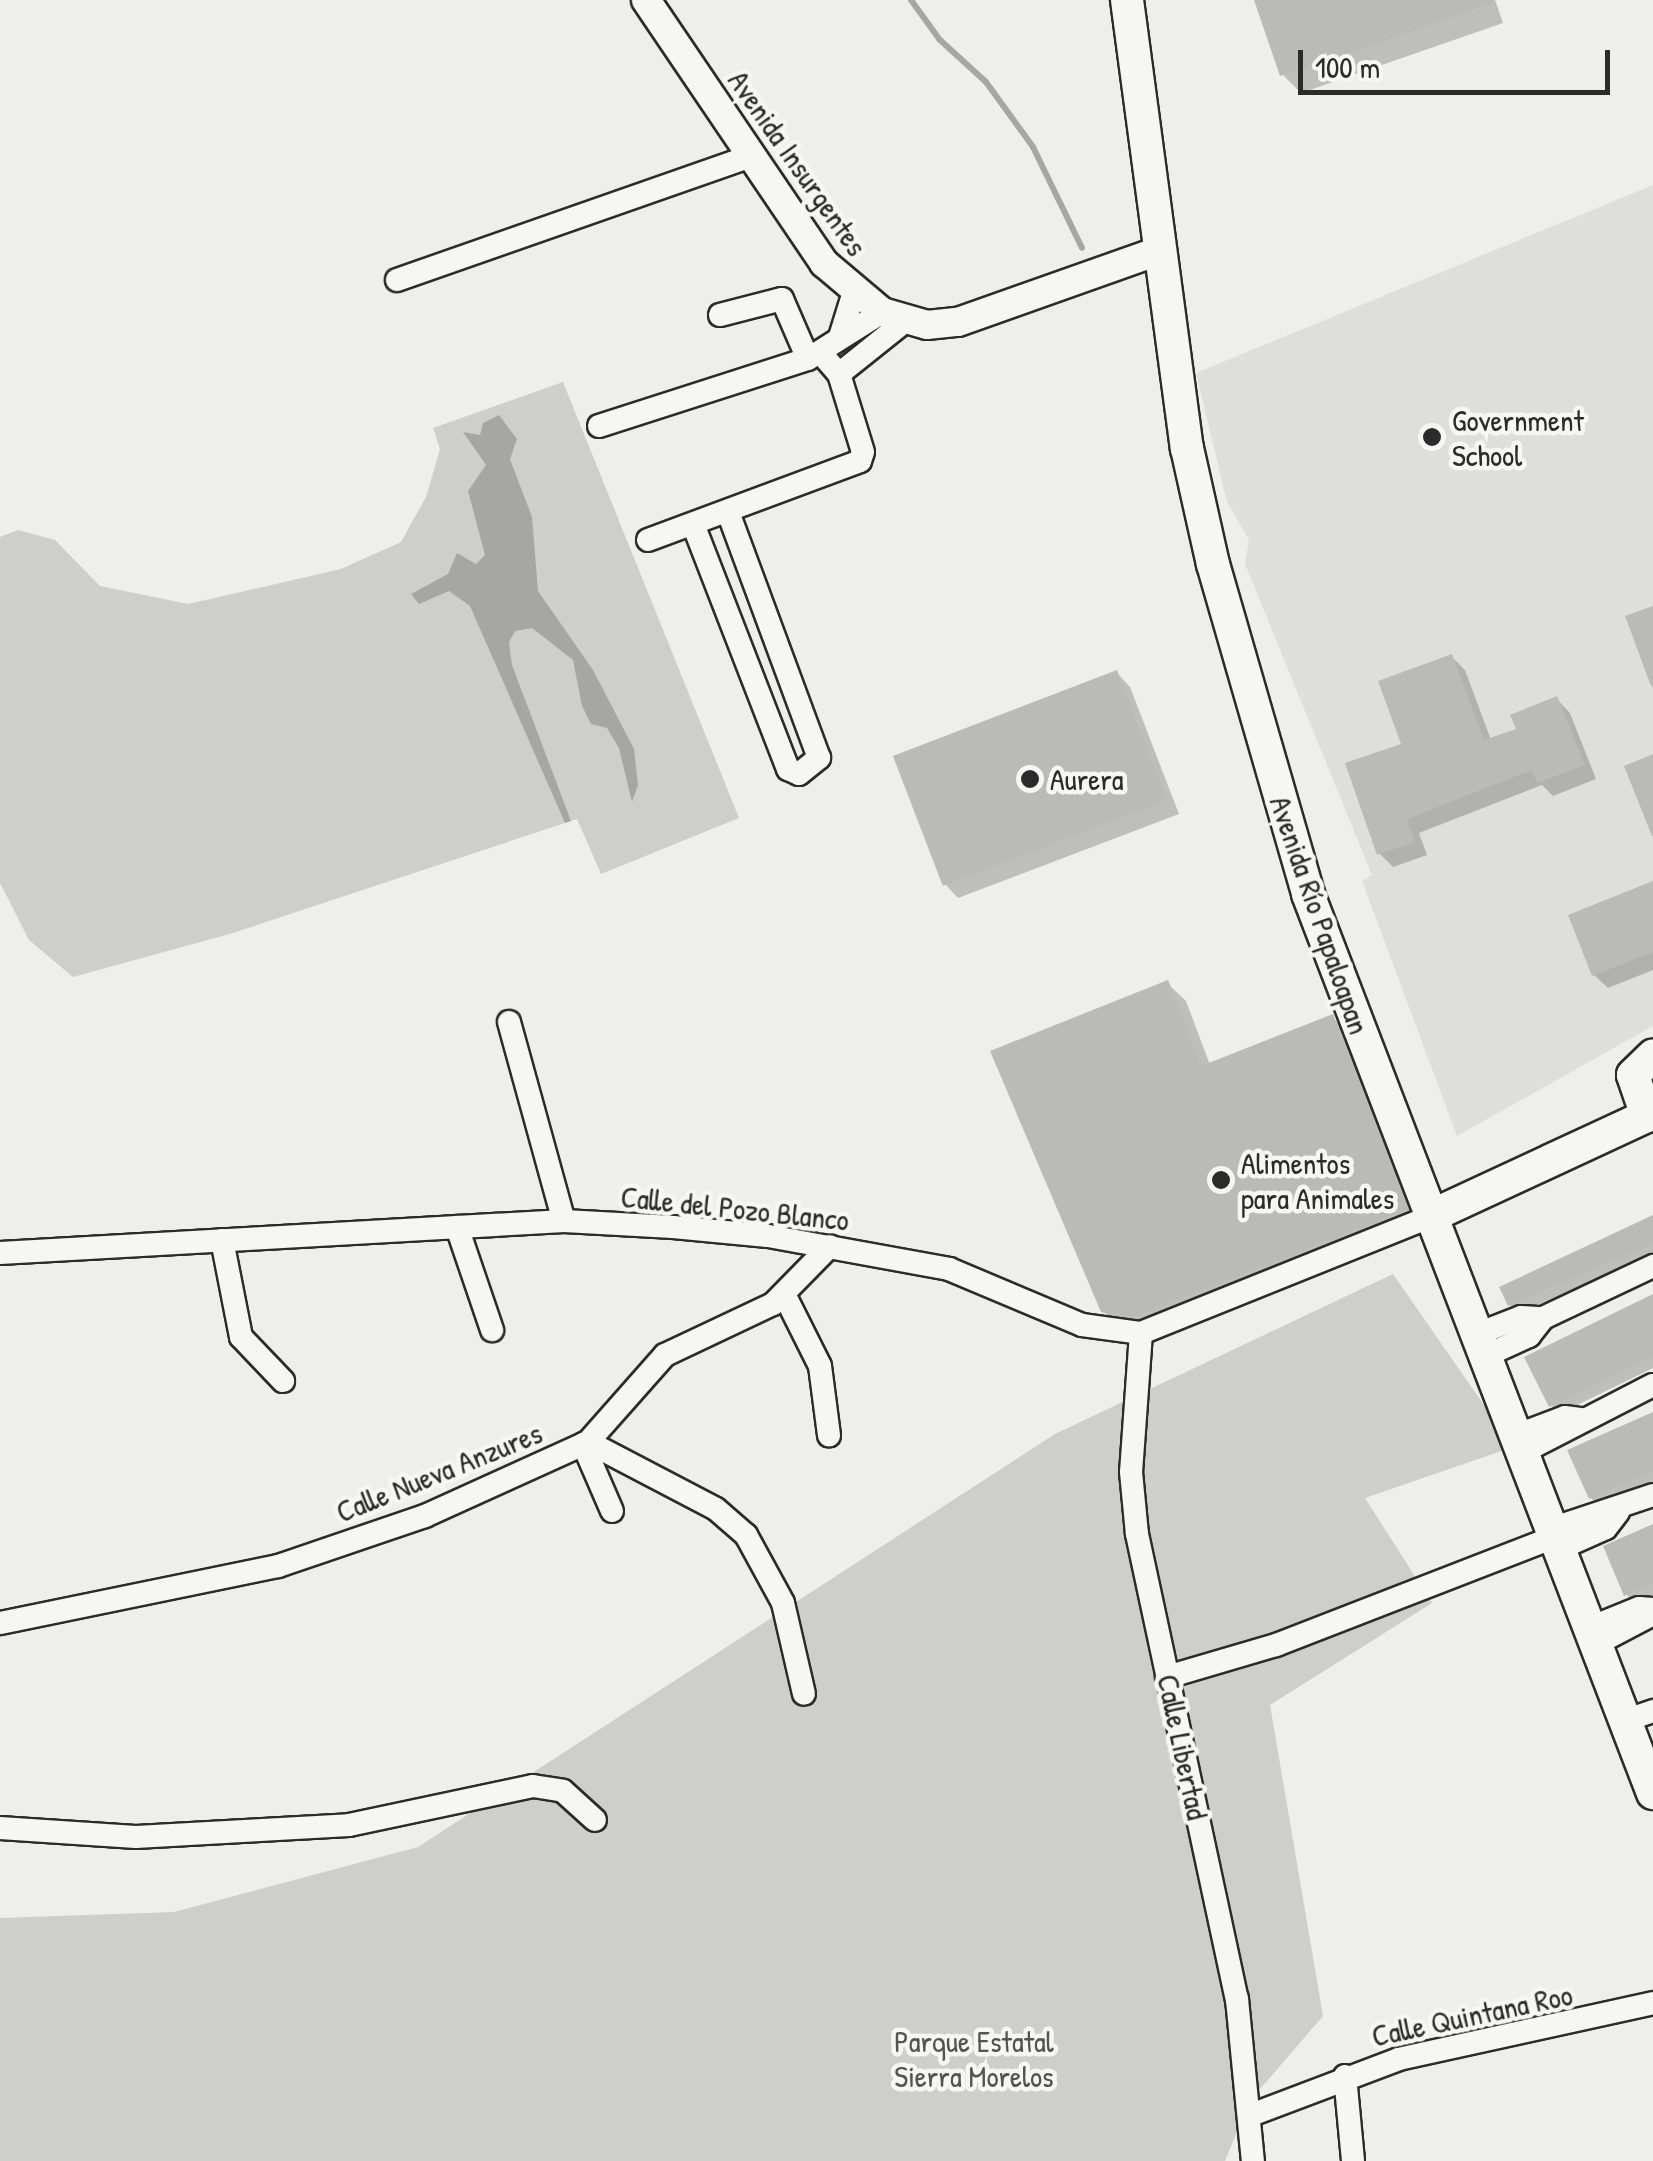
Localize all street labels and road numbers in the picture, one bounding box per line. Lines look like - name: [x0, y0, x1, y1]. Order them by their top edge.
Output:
- street label: Avenida Insurgentes: [721, 64, 875, 262]
- street label: Avenida Río Papaloapan: [1262, 791, 1378, 1039]
- street label: Calle del Pozo Blanco: [619, 1178, 851, 1238]
- street label: Calle Nueva Anzures: [331, 1414, 547, 1530]
- street label: Calle Libertad: [1150, 1671, 1216, 1823]
- street label: Calle Quintana Roo: [1368, 1976, 1576, 2054]

